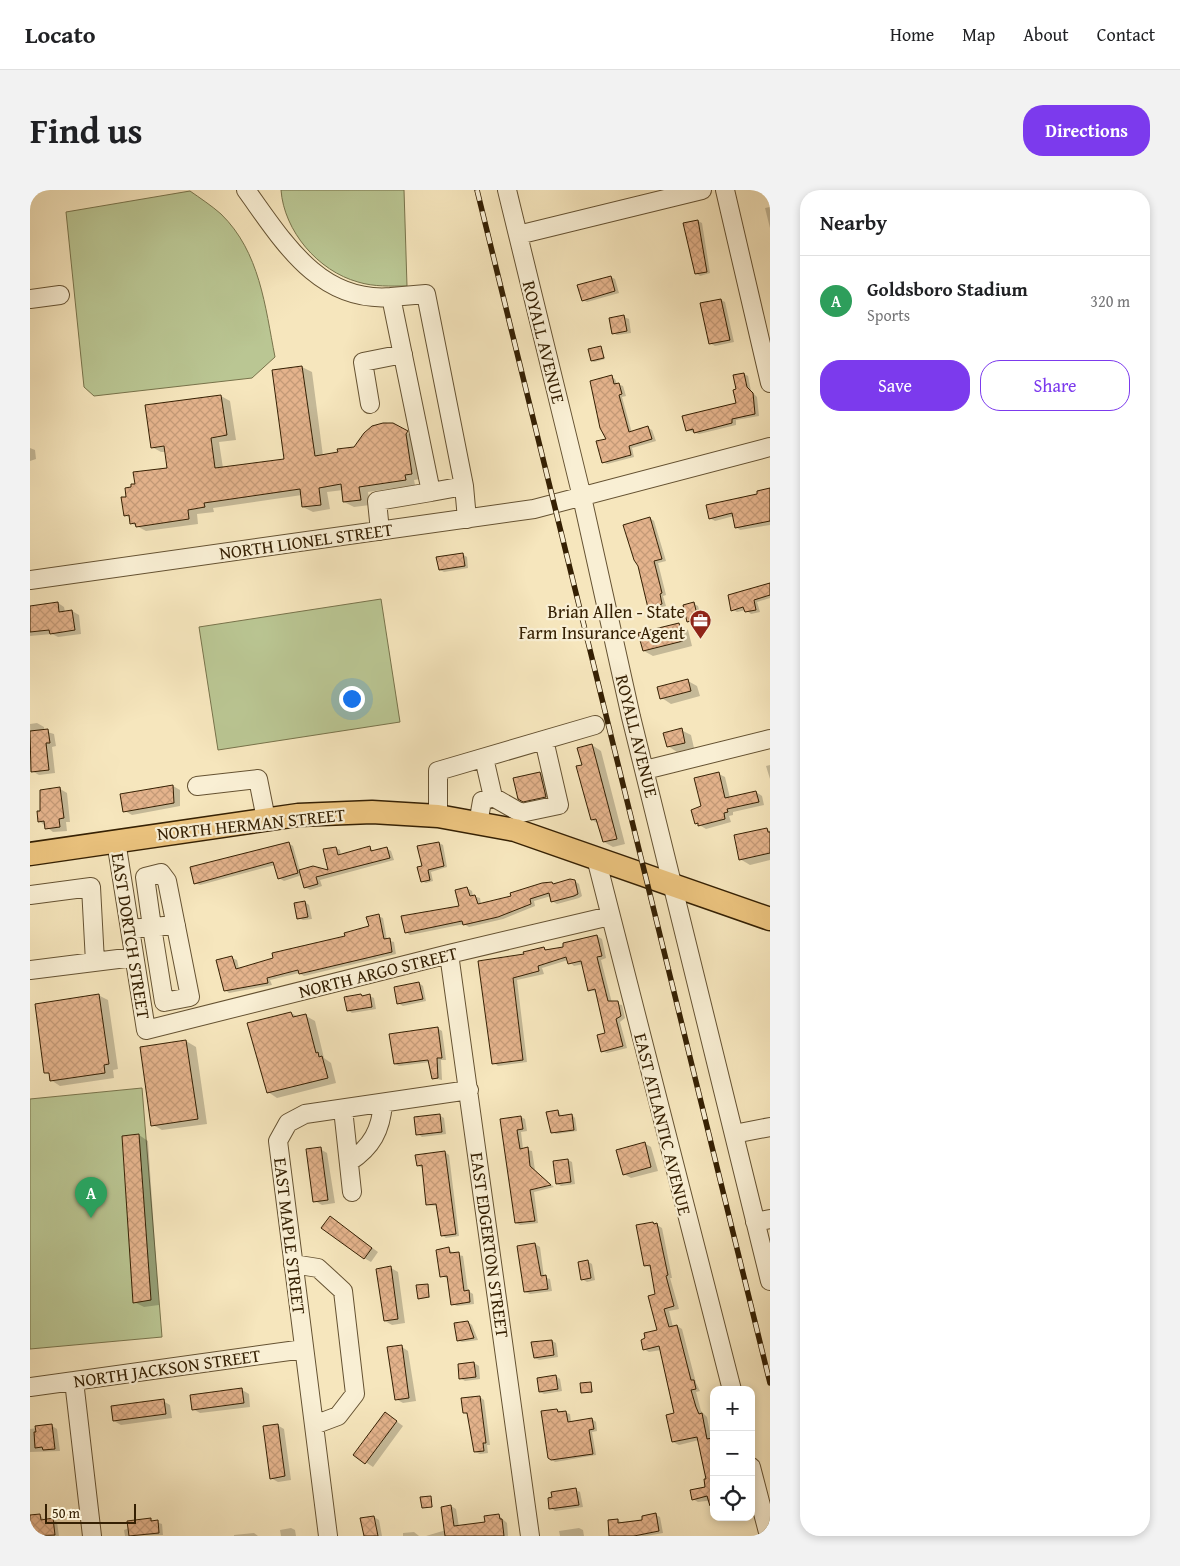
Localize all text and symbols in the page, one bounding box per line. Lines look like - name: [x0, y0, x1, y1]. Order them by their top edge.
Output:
- text: Locato: [25, 17, 96, 52]
- text: Home: [890, 21, 934, 48]
- text: Map: [962, 21, 995, 48]
- text: About: [1023, 21, 1069, 48]
- text: Contact: [1097, 21, 1155, 48]
- text: Find us: [30, 105, 143, 156]
- button: Directions: [1023, 105, 1150, 156]
- text: Nearby: [820, 207, 887, 238]
- text: Goldsboro Stadium: [867, 275, 1028, 303]
- street label: ROYALL AVENUE: [516, 278, 572, 406]
- text: A: [831, 289, 841, 313]
- text: 320 m: [1090, 289, 1130, 313]
- text: Sports: [867, 303, 910, 327]
- button: Save: [820, 360, 970, 411]
- button: Share: [980, 360, 1130, 411]
- street label: NORTH LIONEL STREET: [217, 515, 395, 567]
- place label: Brian Allen - State Farm Insurance Agent: [519, 598, 686, 646]
- office icon: Brian Allen - State Farm Insurance Agent: [689, 609, 713, 640]
- street label: ROYALL AVENUE: [609, 672, 665, 800]
- your location: [339, 686, 365, 712]
- street label: NORTH HERMAN STREET: [156, 801, 346, 847]
- street label: EAST DORTCH STREET: [105, 851, 157, 1021]
- street label: NORTH ARGO STREET: [296, 939, 460, 1005]
- street label: EAST ATLANTIC AVENUE: [627, 1030, 699, 1218]
- street label: EAST EDGERTON STREET: [464, 1151, 516, 1339]
- street label: EAST MAPLE STREET: [267, 1156, 313, 1316]
- pin: A: [75, 1177, 107, 1218]
- street label: NORTH JACKSON STREET: [72, 1342, 262, 1394]
- map controls: [710, 1386, 755, 1521]
- button: +: [710, 1386, 755, 1431]
- button: −: [710, 1431, 755, 1476]
- button: locate: [710, 1476, 755, 1521]
- scale bar: [45, 1501, 136, 1524]
- text: 50 m: [52, 1503, 80, 1523]

